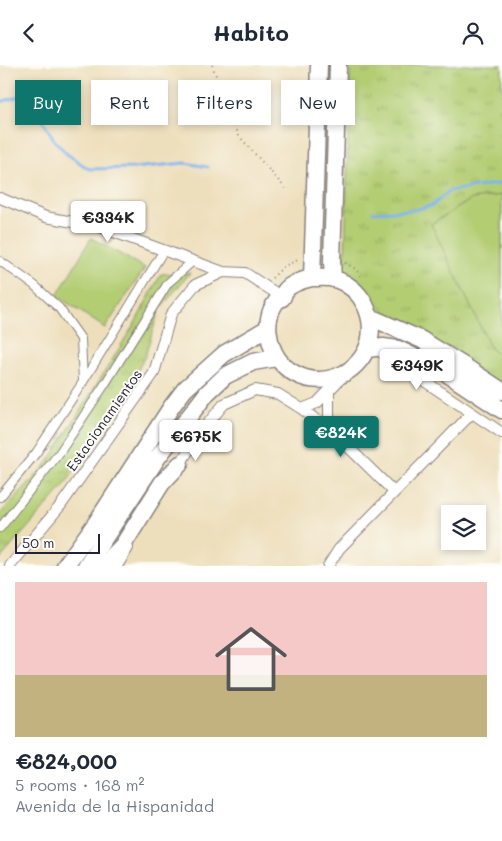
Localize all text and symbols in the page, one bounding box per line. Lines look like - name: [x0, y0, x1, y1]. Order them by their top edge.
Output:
- text: Habito: [213, 18, 289, 47]
- icon: back: [15, 19, 43, 47]
- icon: person: [459, 19, 487, 47]
- chip: Buy: [15, 80, 81, 125]
- chip: Rent: [91, 80, 168, 125]
- chip: Filters: [178, 80, 271, 125]
- chip: New: [281, 80, 355, 125]
- pin: €334K: [73, 201, 143, 243]
- text: €334K: [82, 206, 134, 227]
- pin: €349K: [382, 349, 452, 391]
- text: €349K: [391, 354, 443, 375]
- street label: Estacionamientos: [62, 365, 146, 475]
- pin: €824K: [306, 415, 376, 458]
- pin: €675K: [161, 419, 231, 462]
- text: €824K: [315, 421, 367, 442]
- text: €675K: [170, 425, 222, 446]
- map controls: [441, 505, 486, 550]
- button: layers: [441, 505, 486, 550]
- scale bar: [15, 531, 100, 554]
- text: 50 m: [22, 533, 54, 552]
- icon: home: [206, 614, 296, 704]
- text: €824,000: [15, 747, 117, 774]
- text: 5 rooms · 168 m²: [15, 774, 145, 795]
- text: Avenida de la Hispanidad: [15, 795, 214, 816]

